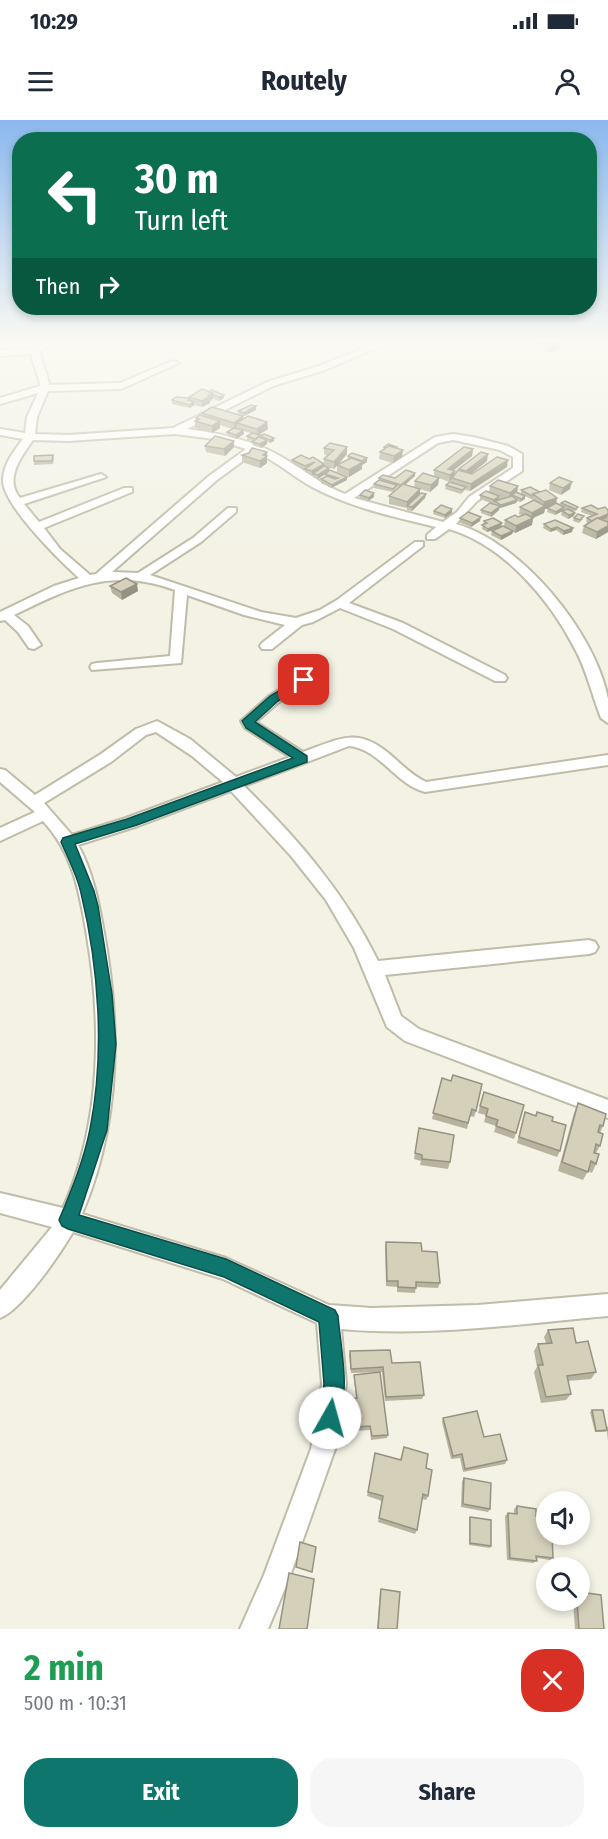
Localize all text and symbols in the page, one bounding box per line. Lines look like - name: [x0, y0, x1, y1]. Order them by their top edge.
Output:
- text: 10:29: [30, 8, 78, 35]
- icon: menu: [24, 65, 57, 98]
- text: Routely: [261, 65, 347, 97]
- icon: person: [551, 65, 584, 98]
- text: 30 m: [135, 154, 219, 204]
- icon: left: [36, 156, 114, 234]
- text: Turn left: [135, 205, 228, 237]
- icon: right: [92, 270, 125, 303]
- text: Then: [36, 273, 80, 300]
- pin: [278, 654, 329, 705]
- icon: arrive: [287, 663, 320, 696]
- position arrow: [298, 1386, 362, 1450]
- map controls: [536, 1491, 590, 1611]
- button: sound: [536, 1491, 590, 1545]
- button: search: [536, 1557, 590, 1611]
- text: 2 min: [24, 1646, 104, 1690]
- button: close: [521, 1649, 584, 1712]
- text: 500 m · 10:31: [24, 1691, 127, 1715]
- button: Exit: [24, 1758, 298, 1827]
- button: Share: [310, 1758, 584, 1827]

